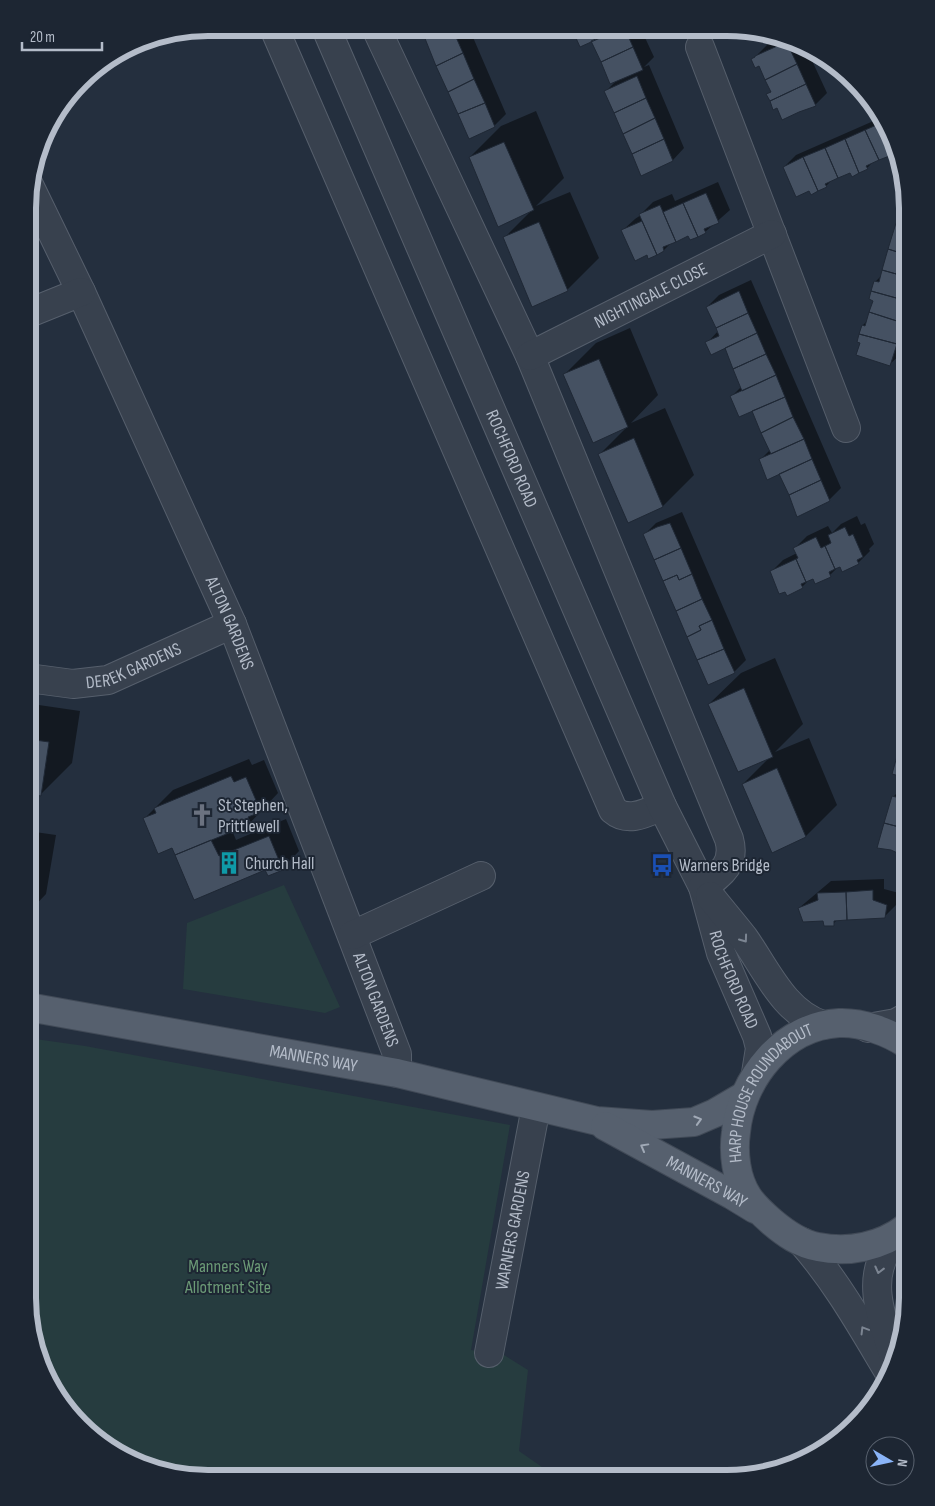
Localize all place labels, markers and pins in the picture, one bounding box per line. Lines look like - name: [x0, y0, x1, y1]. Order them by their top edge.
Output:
- place label: St Stephen, Prittlewell: [218, 795, 288, 837]
- church icon: St Stephen, Prittlewell: [189, 802, 215, 828]
- building icon: Church Hall: [216, 850, 242, 876]
- bus stop icon: Warners Bridge: [649, 852, 675, 878]
- place label: Church Hall: [245, 853, 314, 874]
- place label: Warners Bridge: [679, 855, 770, 876]

